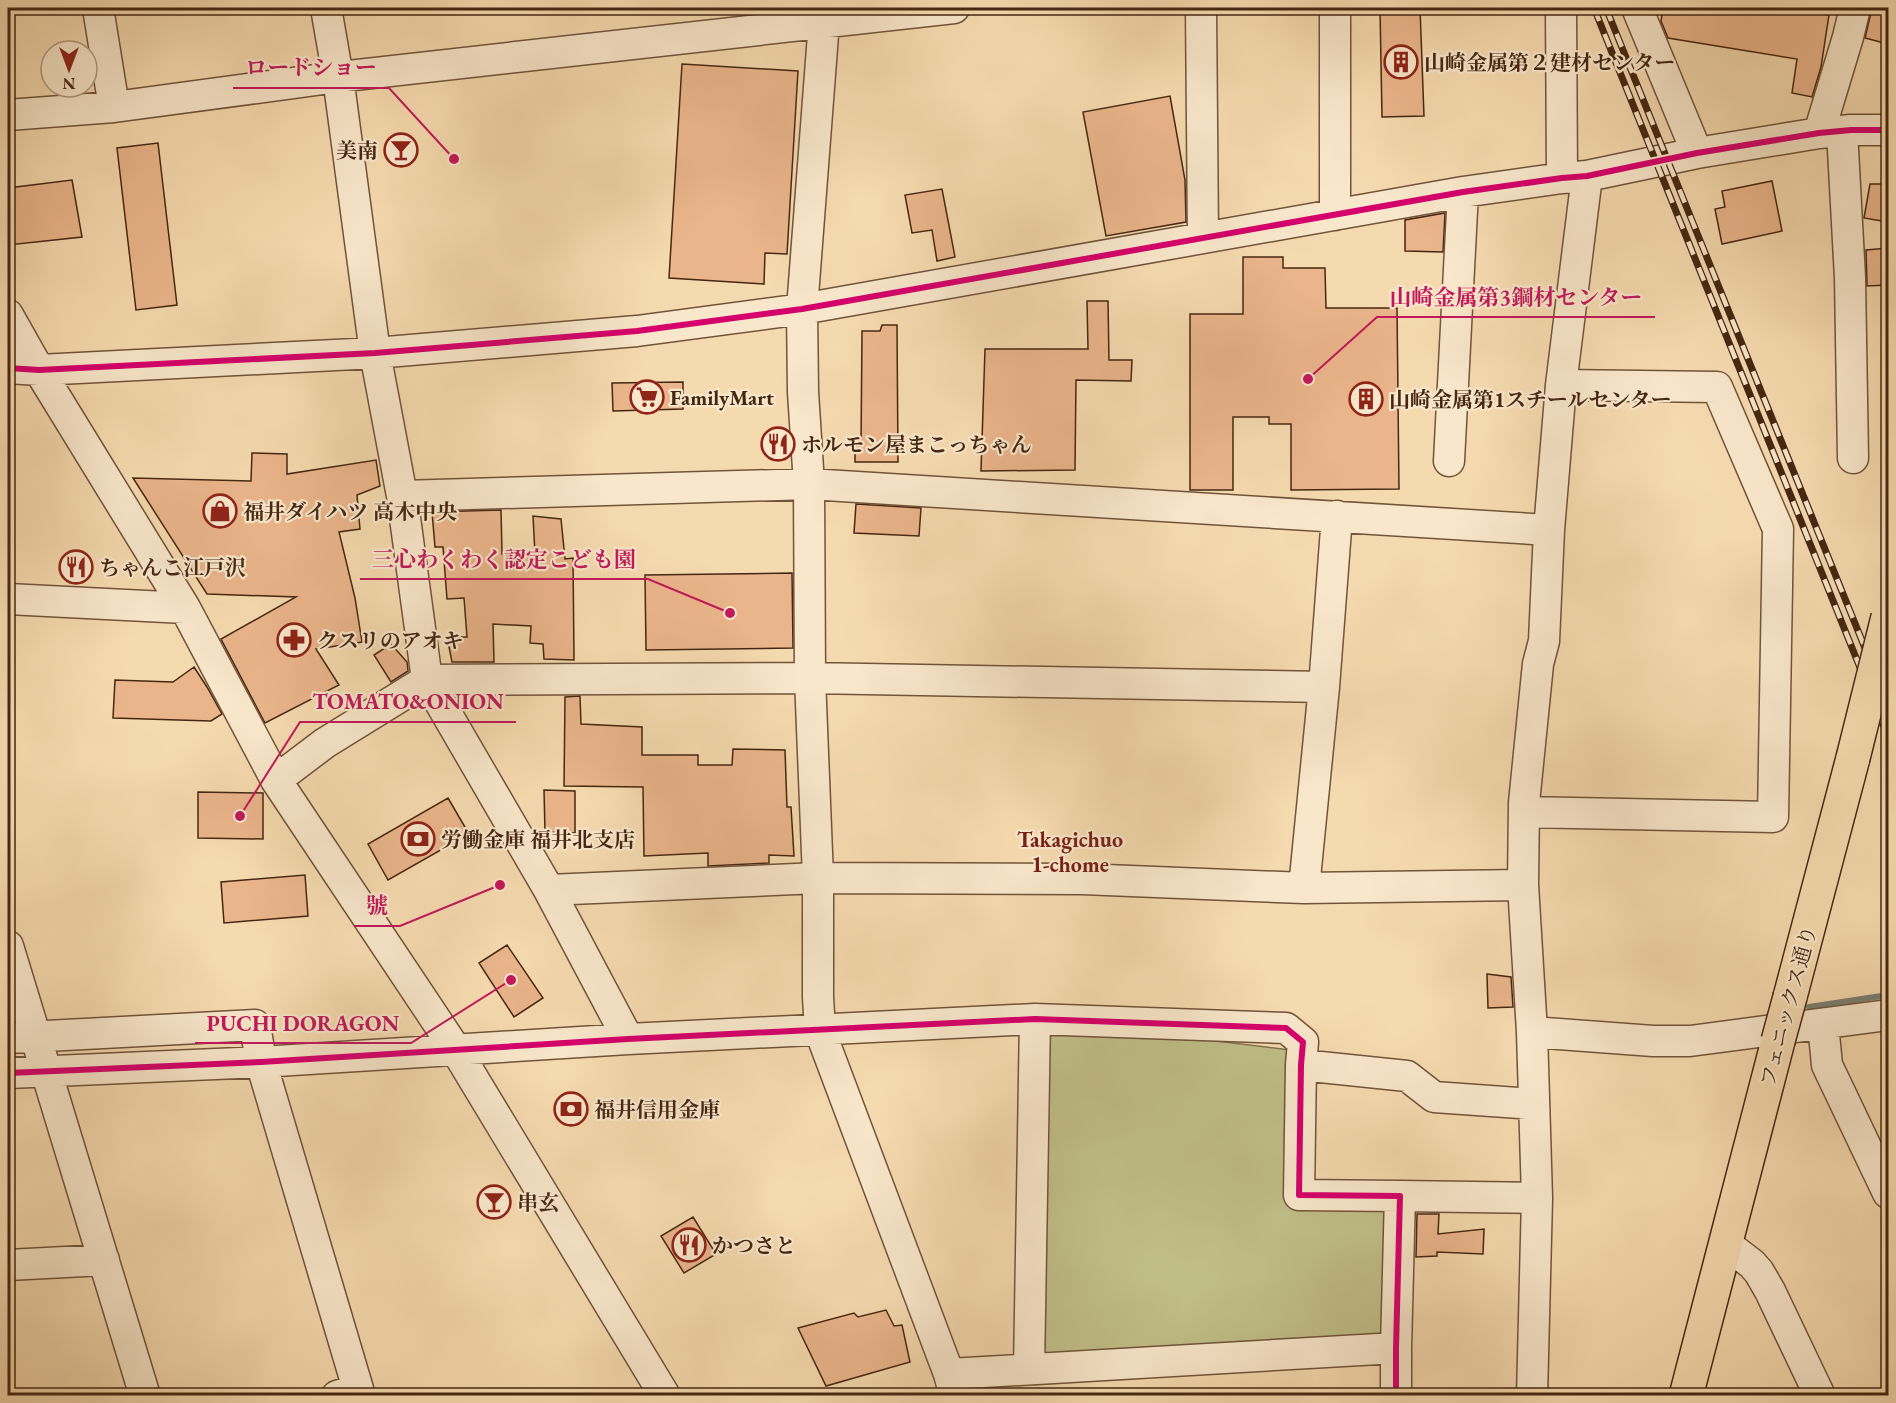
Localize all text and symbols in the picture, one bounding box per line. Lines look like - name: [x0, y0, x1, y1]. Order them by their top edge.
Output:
- north arrow: [39, 39, 99, 99]
- building icon: 山崎金属第２建材センター: [1383, 44, 1419, 80]
- callout: ロードショー: [233, 48, 389, 88]
- place label: 山崎金属第２建材センター: [1424, 49, 1675, 76]
- text: ロードショー: [245, 53, 377, 82]
- text: N: [62, 73, 75, 94]
- bar icon: 美南: [383, 132, 419, 168]
- place label: 美南: [336, 137, 378, 164]
- callout: 山崎金属第3鋼材センター: [1377, 277, 1655, 317]
- text: 山崎金属第3鋼材センター: [1390, 283, 1642, 312]
- supermarket icon: FamilyMart: [629, 379, 665, 415]
- building icon: 山崎金属第1スチールセンター: [1348, 381, 1384, 417]
- place label: FamilyMart: [670, 384, 774, 411]
- place label: 山崎金属第1スチールセンター: [1389, 386, 1671, 413]
- restaurant icon: ホルモン屋まこっちゃん: [760, 426, 796, 462]
- place label: ホルモン屋まこっちゃん: [801, 431, 1032, 458]
- shop icon: 福井ダイハツ 高木中央: [202, 493, 238, 529]
- place label: 福井ダイハツ 高木中央: [243, 498, 457, 525]
- callout: 三心わくわく認定こども園: [360, 539, 648, 579]
- text: 三心わくわく認定こども園: [372, 545, 636, 574]
- restaurant icon: ちゃんこ江戸沢: [58, 549, 94, 585]
- place label: ちゃんこ江戸沢: [99, 554, 246, 581]
- pharmacy icon: クスリのアオキ: [276, 622, 312, 658]
- place label: クスリのアオキ: [317, 627, 464, 654]
- callout: TOMATO&ONION: [300, 682, 516, 722]
- text: TOMATO&ONION: [312, 687, 504, 716]
- bank icon: 労働金庫 福井北支店: [400, 821, 436, 857]
- district label: Takagichuo 1-chome: [1017, 825, 1123, 879]
- place label: 労働金庫 福井北支店: [441, 826, 635, 853]
- callout: 號: [354, 886, 400, 926]
- text: 號: [366, 891, 388, 920]
- street label: フェニックス通り: [1753, 922, 1823, 1090]
- callout: PUCHI DORAGON: [195, 1003, 411, 1043]
- text: PUCHI DORAGON: [207, 1009, 400, 1038]
- bank icon: 福井信用金庫: [553, 1091, 589, 1127]
- place label: 福井信用金庫: [594, 1096, 720, 1123]
- bar icon: 串玄: [476, 1184, 512, 1220]
- place label: 串玄: [517, 1189, 559, 1216]
- restaurant icon: かつさと: [671, 1227, 707, 1263]
- place label: かつさと: [712, 1232, 796, 1259]

